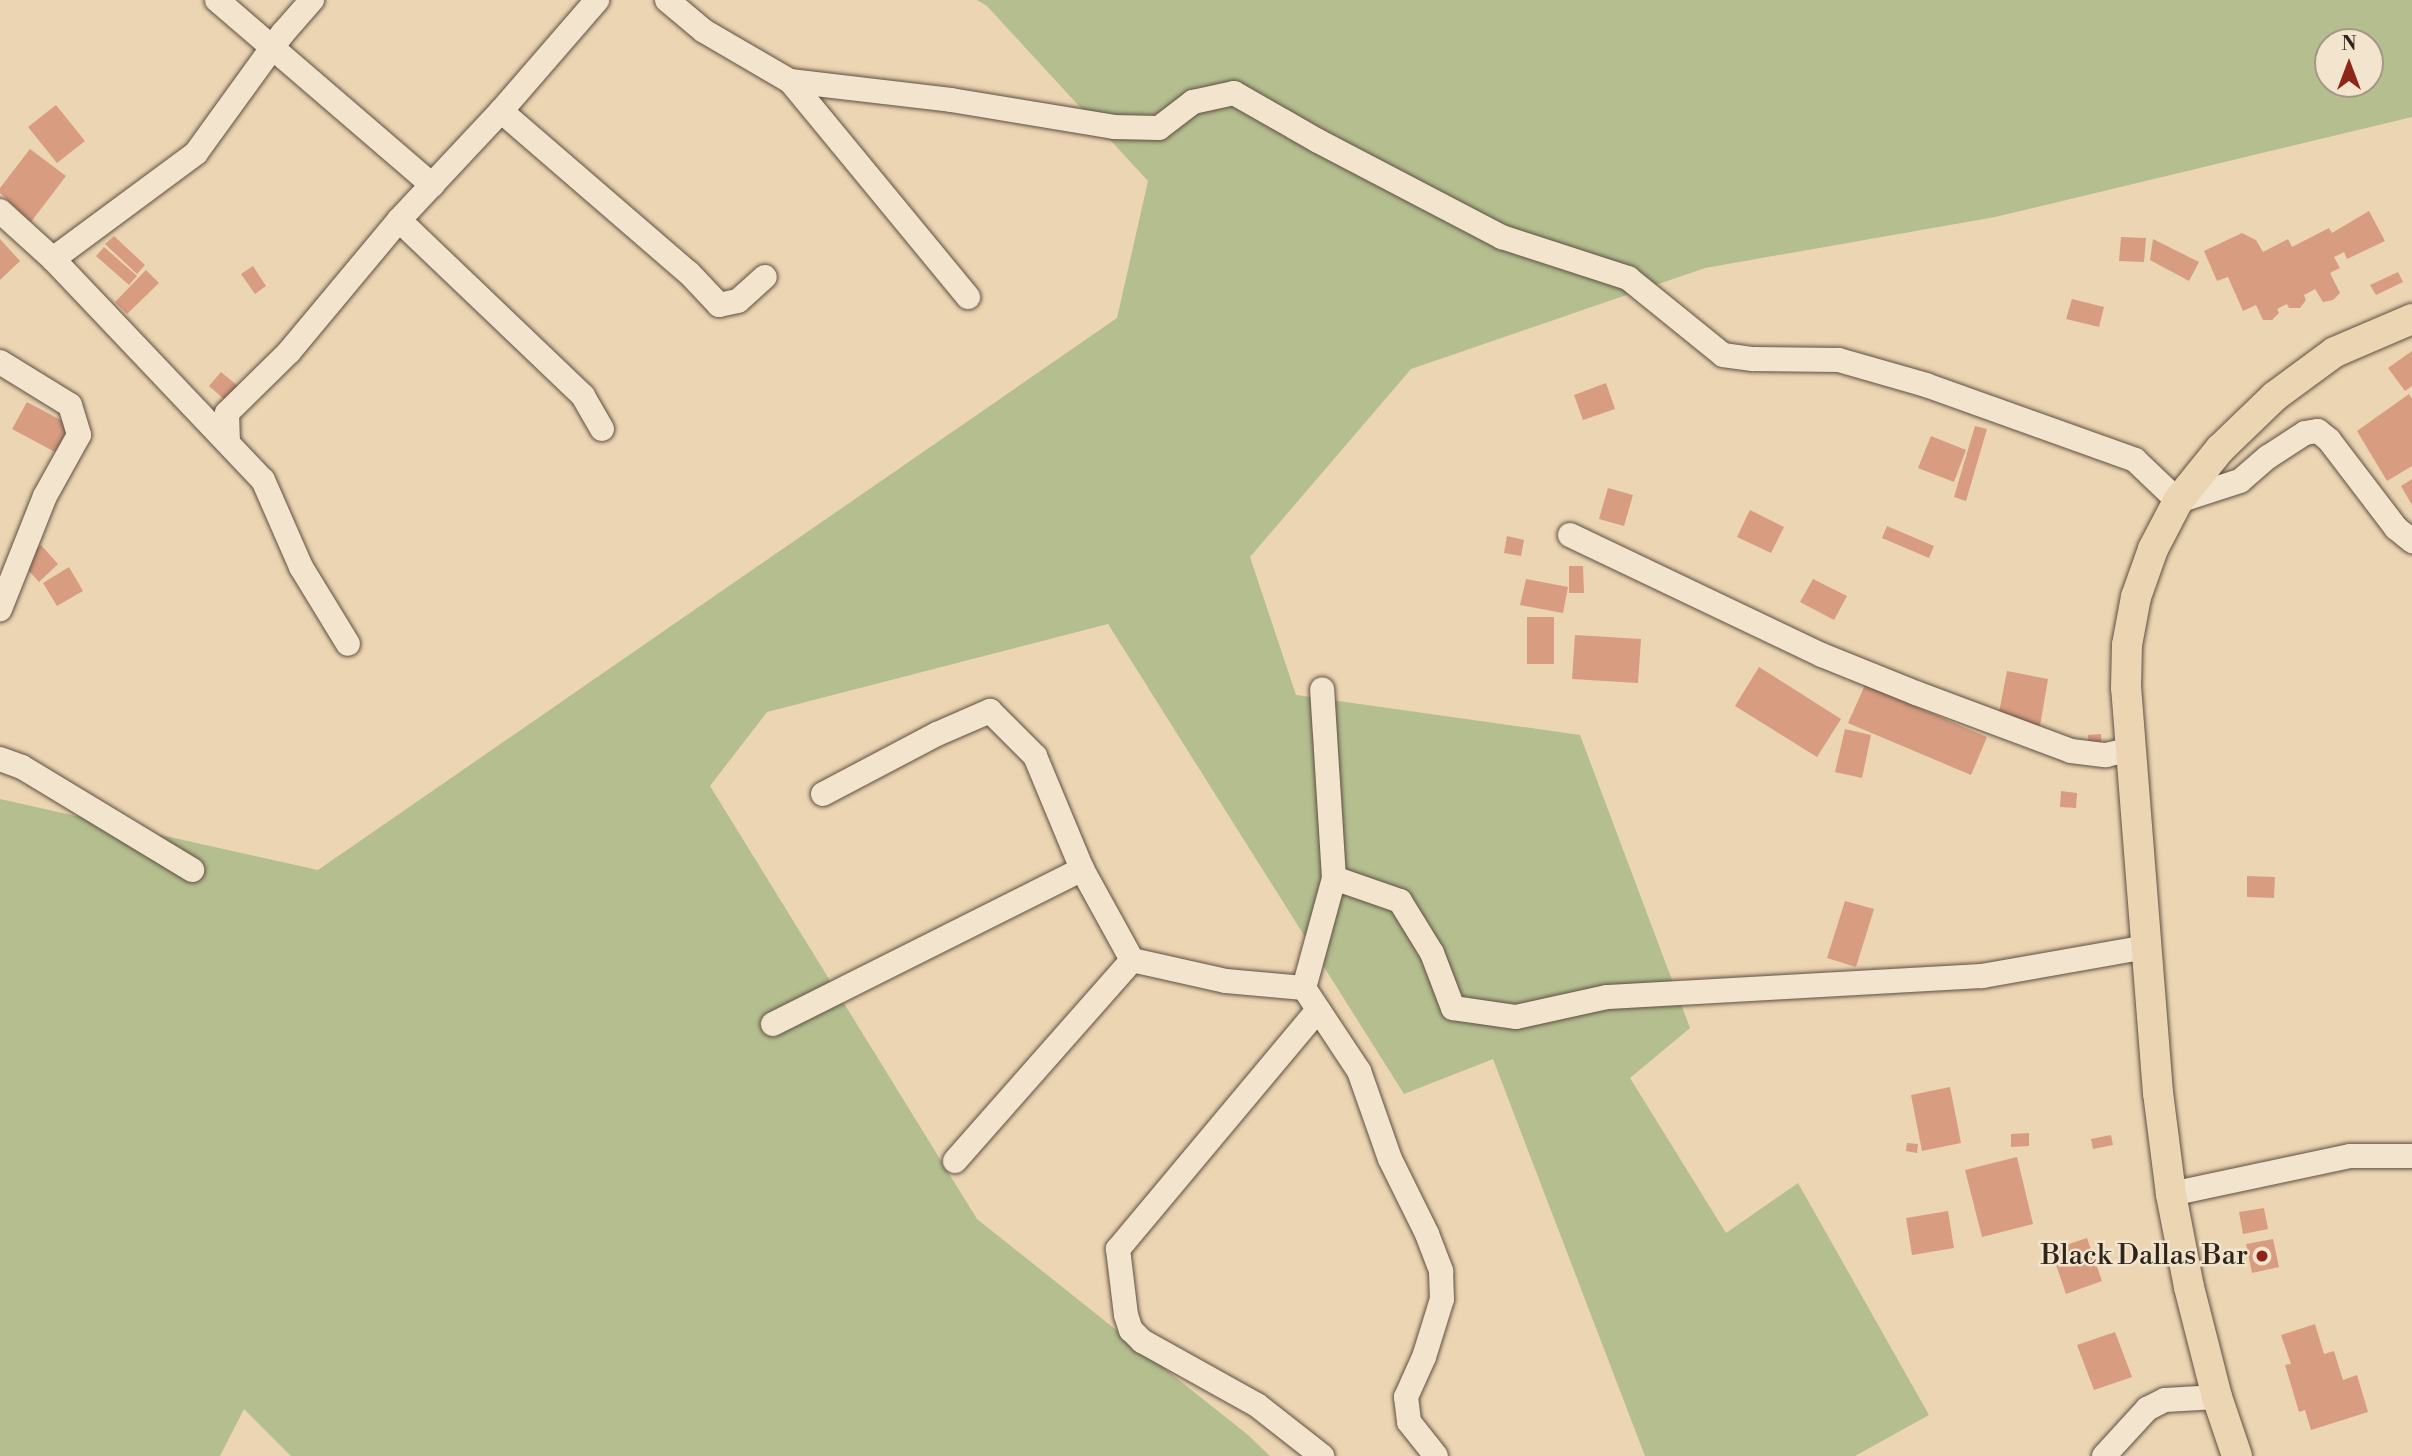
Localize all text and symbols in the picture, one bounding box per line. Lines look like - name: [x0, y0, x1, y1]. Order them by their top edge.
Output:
- north arrow: [2314, 28, 2384, 98]
- text: N: [2341, 32, 2357, 56]
- place label: Black Dallas Bar: [2041, 1239, 2248, 1273]
- marker: Black Dallas Bar: [2254, 1248, 2270, 1264]

